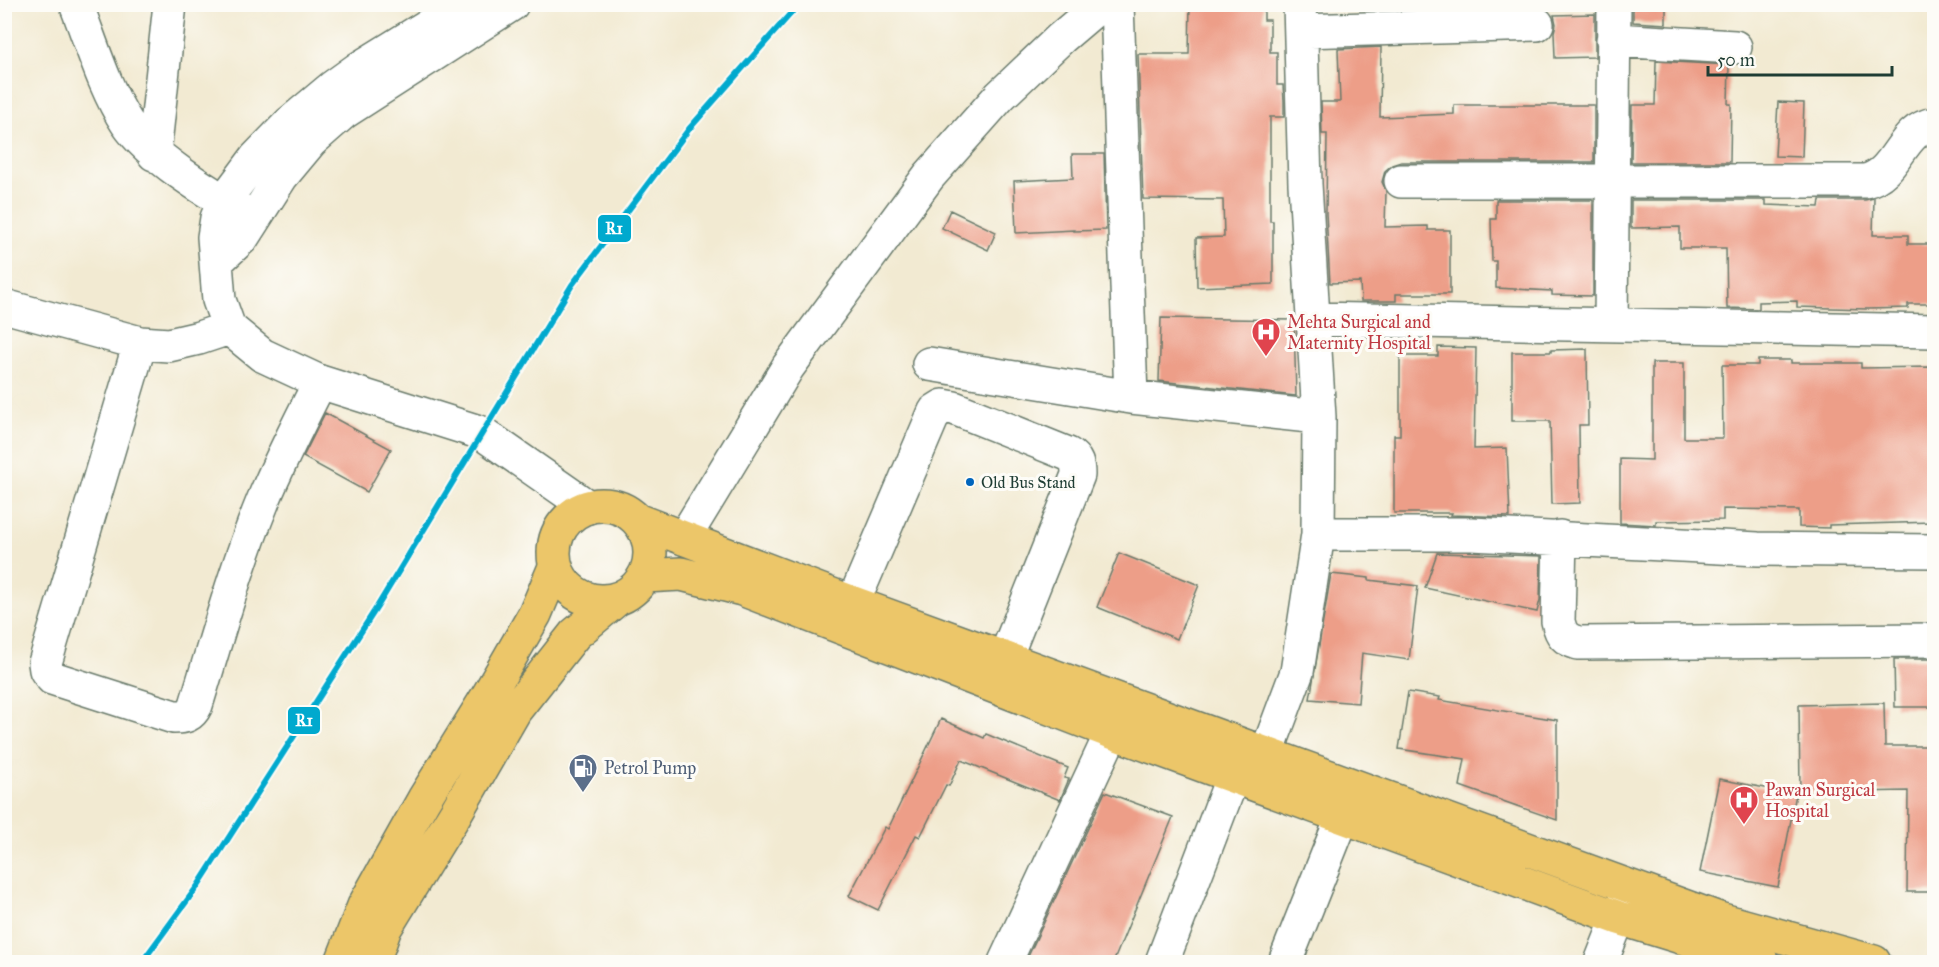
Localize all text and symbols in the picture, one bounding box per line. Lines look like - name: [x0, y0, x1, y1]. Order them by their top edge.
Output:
- scale bar: [1708, 39, 1892, 77]
- text: 50 m: [1717, 49, 1755, 71]
- line badge: R1: [597, 214, 632, 243]
- text: R1: [605, 219, 623, 238]
- place label: Mehta Surgical and Maternity Hospital: [1287, 311, 1431, 354]
- hospital icon: Mehta Surgical and Maternity Hospital: [1250, 316, 1282, 358]
- place label: Old Bus Stand: [981, 473, 1076, 492]
- marker: Old Bus Stand: [964, 476, 976, 488]
- line badge: R1: [287, 706, 321, 735]
- text: R1: [295, 711, 313, 730]
- fuel station icon: Petrol Pump: [567, 752, 599, 794]
- place label: Petrol Pump: [604, 757, 696, 779]
- place label: Pawan Surgical Hospital: [1765, 779, 1876, 822]
- hospital icon: Pawan Surgical Hospital: [1728, 784, 1760, 826]

